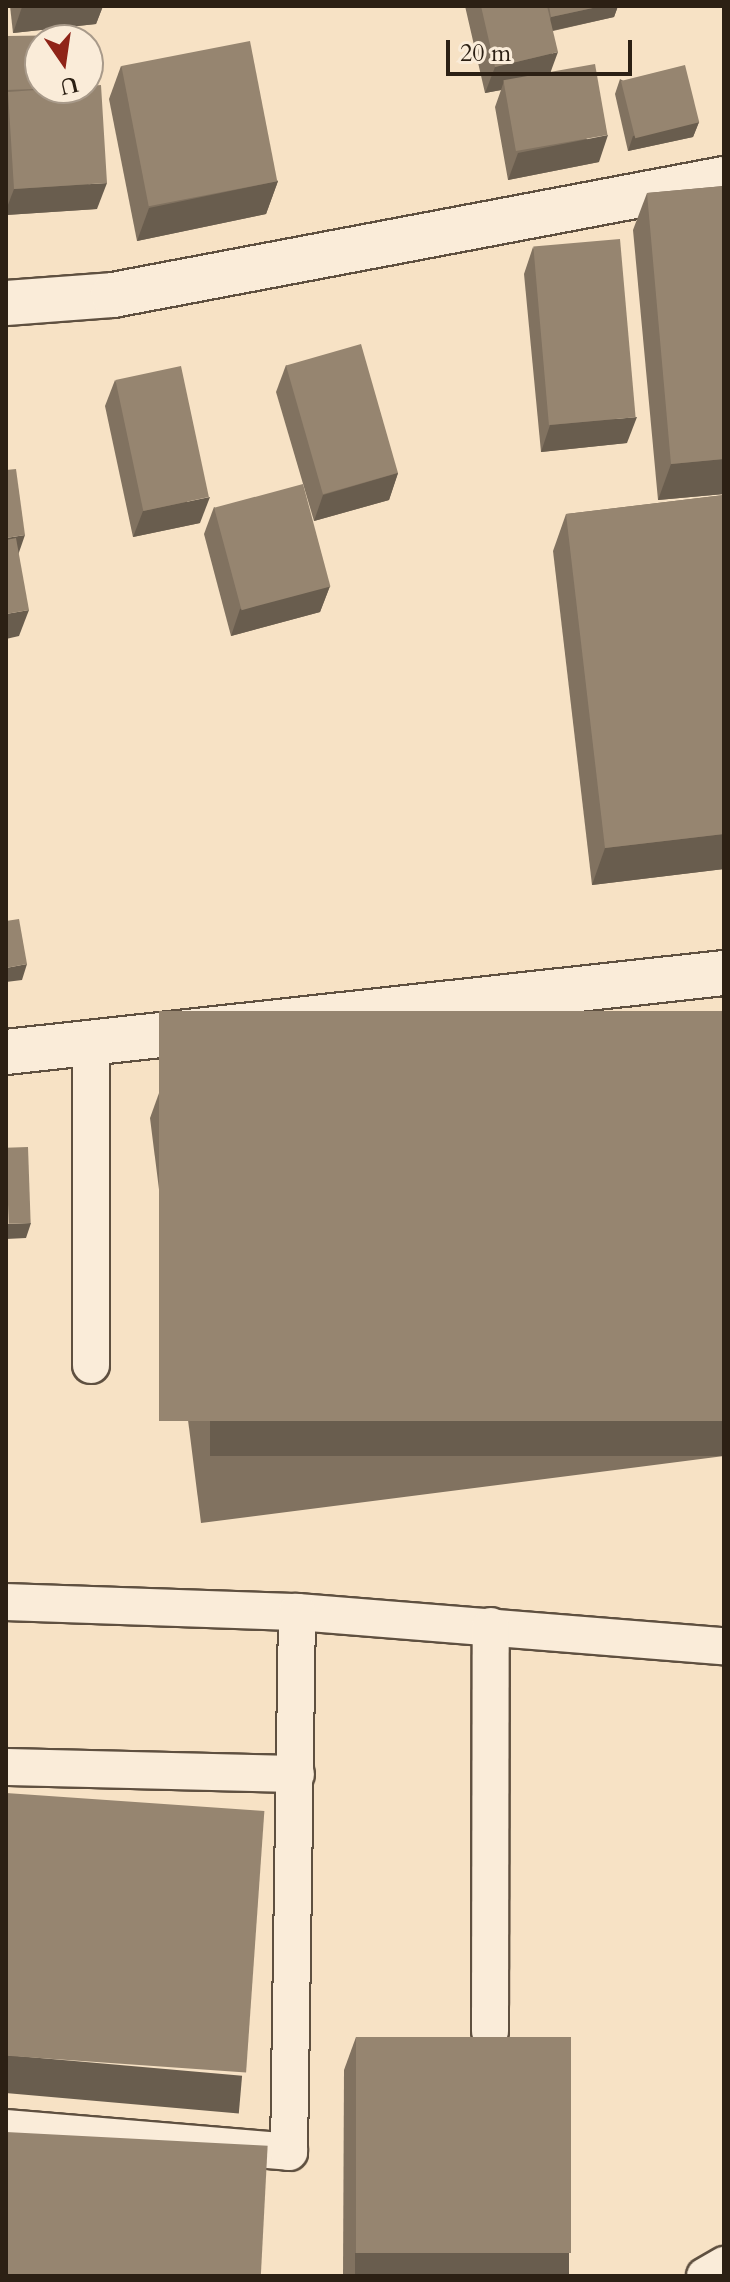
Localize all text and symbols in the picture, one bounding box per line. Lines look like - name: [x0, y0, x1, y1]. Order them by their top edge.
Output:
- north arrow: [24, 24, 104, 104]
- scale bar: [450, 24, 636, 74]
- text: 20 m: [460, 37, 511, 70]
- text: U: [57, 69, 81, 102]

